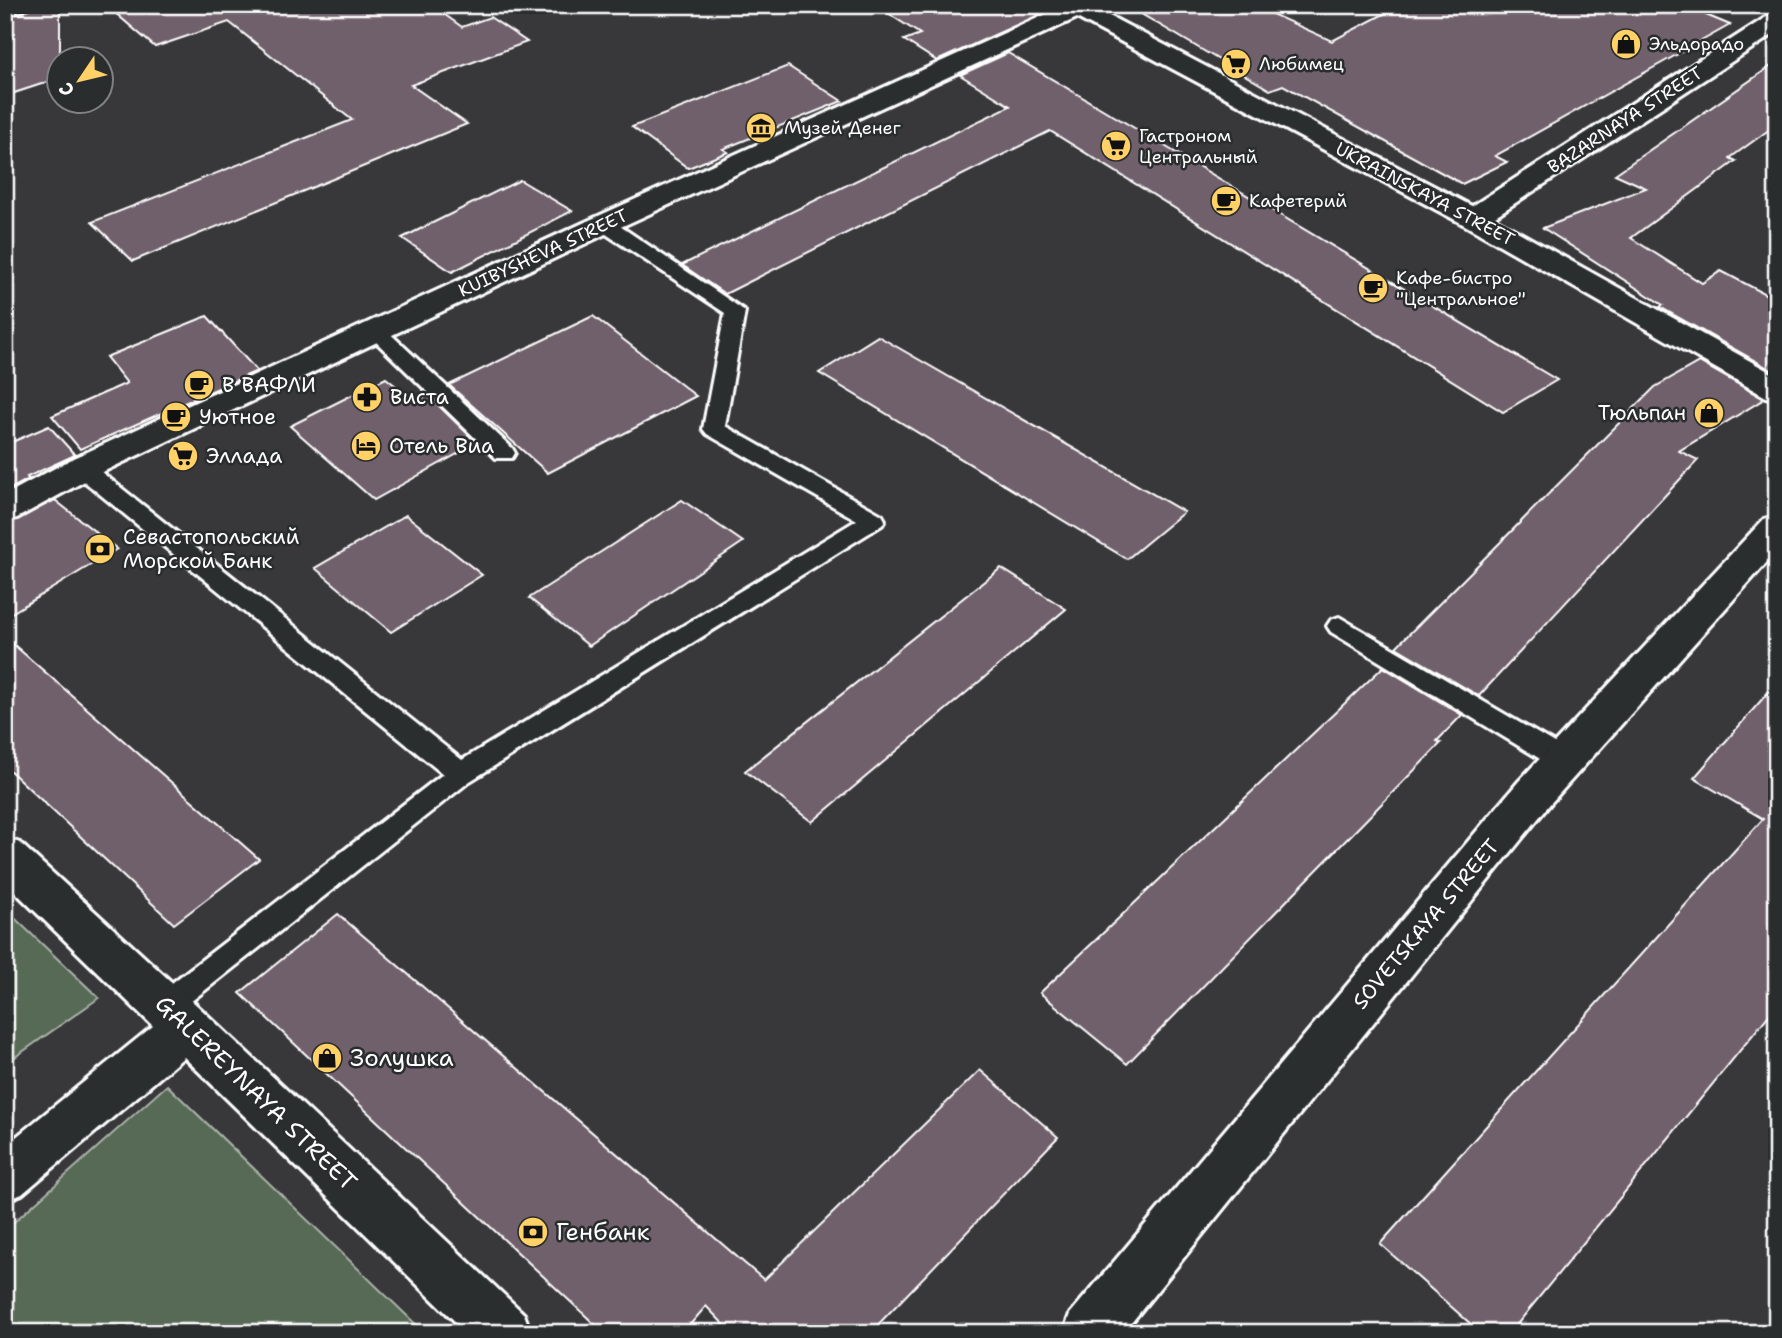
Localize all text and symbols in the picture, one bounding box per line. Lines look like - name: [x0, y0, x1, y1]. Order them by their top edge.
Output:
- shop icon: Эльдорадо: [1609, 27, 1643, 61]
- place label: Эльдорадо: [1649, 32, 1744, 56]
- north arrow: [46, 46, 116, 116]
- supermarket icon: Любимец: [1219, 47, 1253, 81]
- place label: Любимец: [1259, 52, 1344, 76]
- street label: BAZARNAYA STREET: [1543, 61, 1707, 179]
- text: С: [53, 78, 80, 101]
- museum icon: Музей Денег: [744, 111, 778, 145]
- place label: Музей Денег: [784, 116, 901, 140]
- place label: Гастроном Центральный: [1139, 124, 1258, 169]
- supermarket icon: Гастроном Центральный: [1099, 129, 1133, 163]
- street label: UKRAINSKAYA STREET: [1331, 136, 1519, 252]
- cafe icon: Кафетерий: [1209, 184, 1243, 218]
- place label: Кафетерий: [1249, 189, 1347, 213]
- street label: KUIBYSHEVA STREET: [454, 203, 632, 303]
- place label: Кафе‐бистро "Центральное": [1396, 266, 1526, 311]
- cafe icon: Кафе‐бистро "Центральное": [1356, 271, 1390, 305]
- cafe icon: В ВАФЛИ: [182, 368, 216, 402]
- place label: В ВАФЛИ: [222, 371, 316, 399]
- pharmacy icon: Виста: [350, 380, 384, 414]
- place label: Виста: [390, 383, 449, 411]
- shop icon: Тюльпан: [1692, 396, 1726, 430]
- place label: Тюльпан: [1598, 399, 1686, 427]
- cafe icon: Уютное: [159, 400, 193, 434]
- place label: Уютное: [199, 403, 276, 431]
- hotel icon: Отель Виа: [349, 429, 383, 463]
- place label: Отель Виа: [389, 432, 494, 460]
- supermarket icon: Эллада: [166, 439, 200, 473]
- place label: Эллада: [206, 442, 282, 470]
- place label: Севастопольский Морской Банк: [123, 523, 300, 575]
- bank icon: Севастопольский Морской Банк: [83, 532, 117, 566]
- street label: SOVETSKAYA STREET: [1346, 833, 1506, 1015]
- street label: GALEREYNAYA STREET: [148, 988, 364, 1198]
- shop icon: Золушка: [310, 1041, 344, 1075]
- place label: Золушка: [350, 1042, 454, 1074]
- bank icon: Генбанк: [516, 1215, 550, 1249]
- place label: Генбанк: [556, 1216, 650, 1248]

